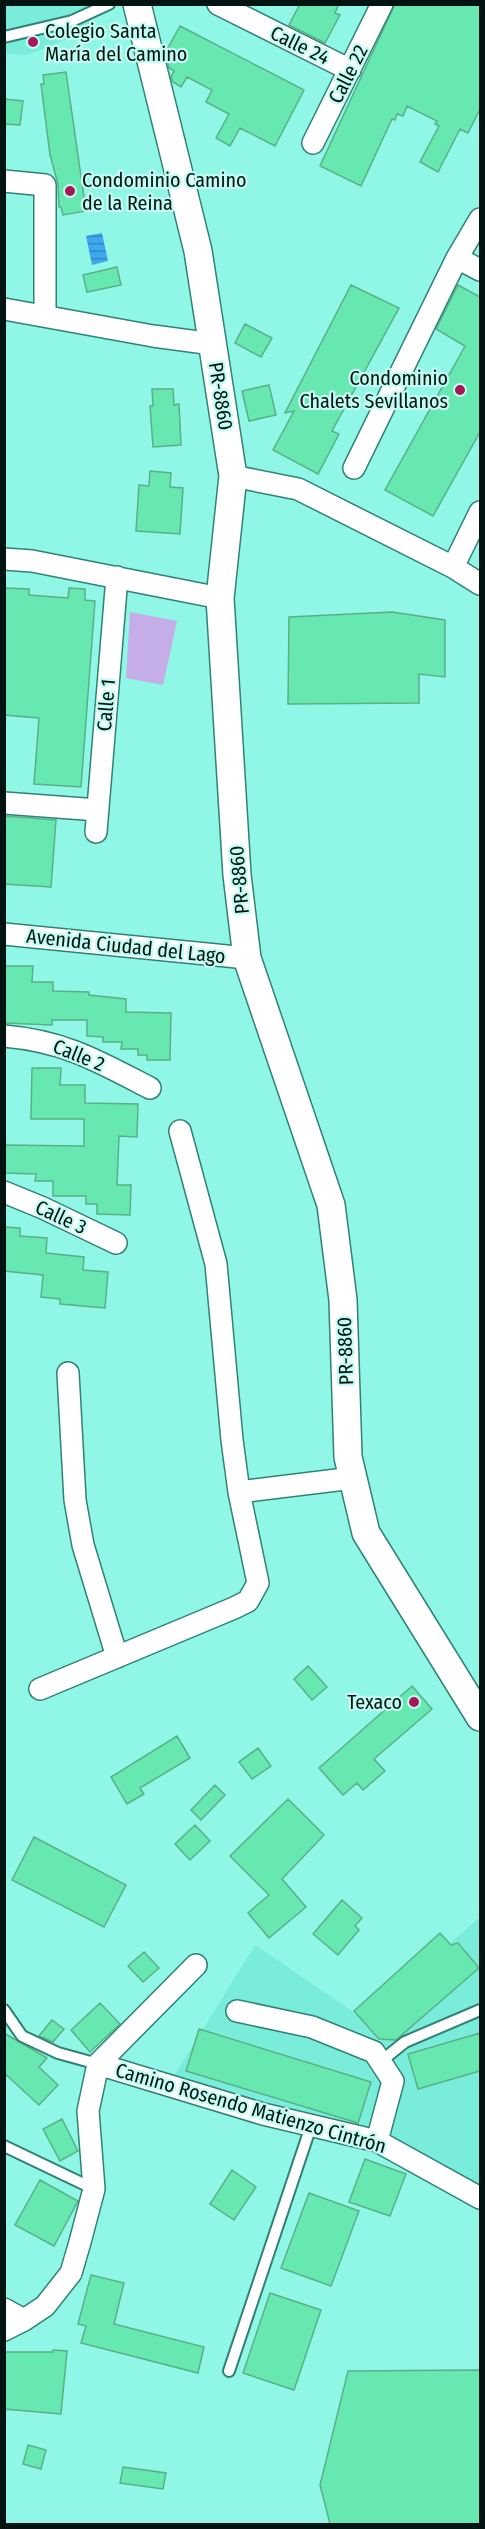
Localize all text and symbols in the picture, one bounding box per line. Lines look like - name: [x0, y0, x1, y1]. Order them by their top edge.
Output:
- place label: Colegio Santa María del Camino: [45, 19, 187, 66]
- street label: Calle 24: [267, 20, 334, 70]
- marker: Colegio Santa María del Camino: [26, 35, 40, 49]
- street label: Calle 22: [323, 41, 373, 107]
- place label: Condominio Camino de la Reina: [82, 168, 247, 215]
- marker: Condominio Camino de la Reina: [63, 184, 77, 198]
- street label: PR-8860: [204, 360, 238, 432]
- place label: Condominio Chalets Sevillanos: [300, 366, 448, 413]
- marker: Condominio Chalets Sevillanos: [453, 383, 467, 397]
- street label: Calle 1: [92, 678, 120, 732]
- street label: PR-8860: [224, 845, 254, 915]
- street label: Avenida Ciudad del Lago: [25, 924, 227, 968]
- street label: Calle 2: [50, 1034, 108, 1076]
- street label: Calle 3: [32, 1195, 90, 1239]
- street label: PR-8860: [332, 1316, 358, 1386]
- place label: Texaco: [347, 1690, 402, 1714]
- marker: Texaco: [407, 1695, 421, 1709]
- street label: Camino Rosendo Matienzo Cintrón: [113, 2058, 389, 2158]

